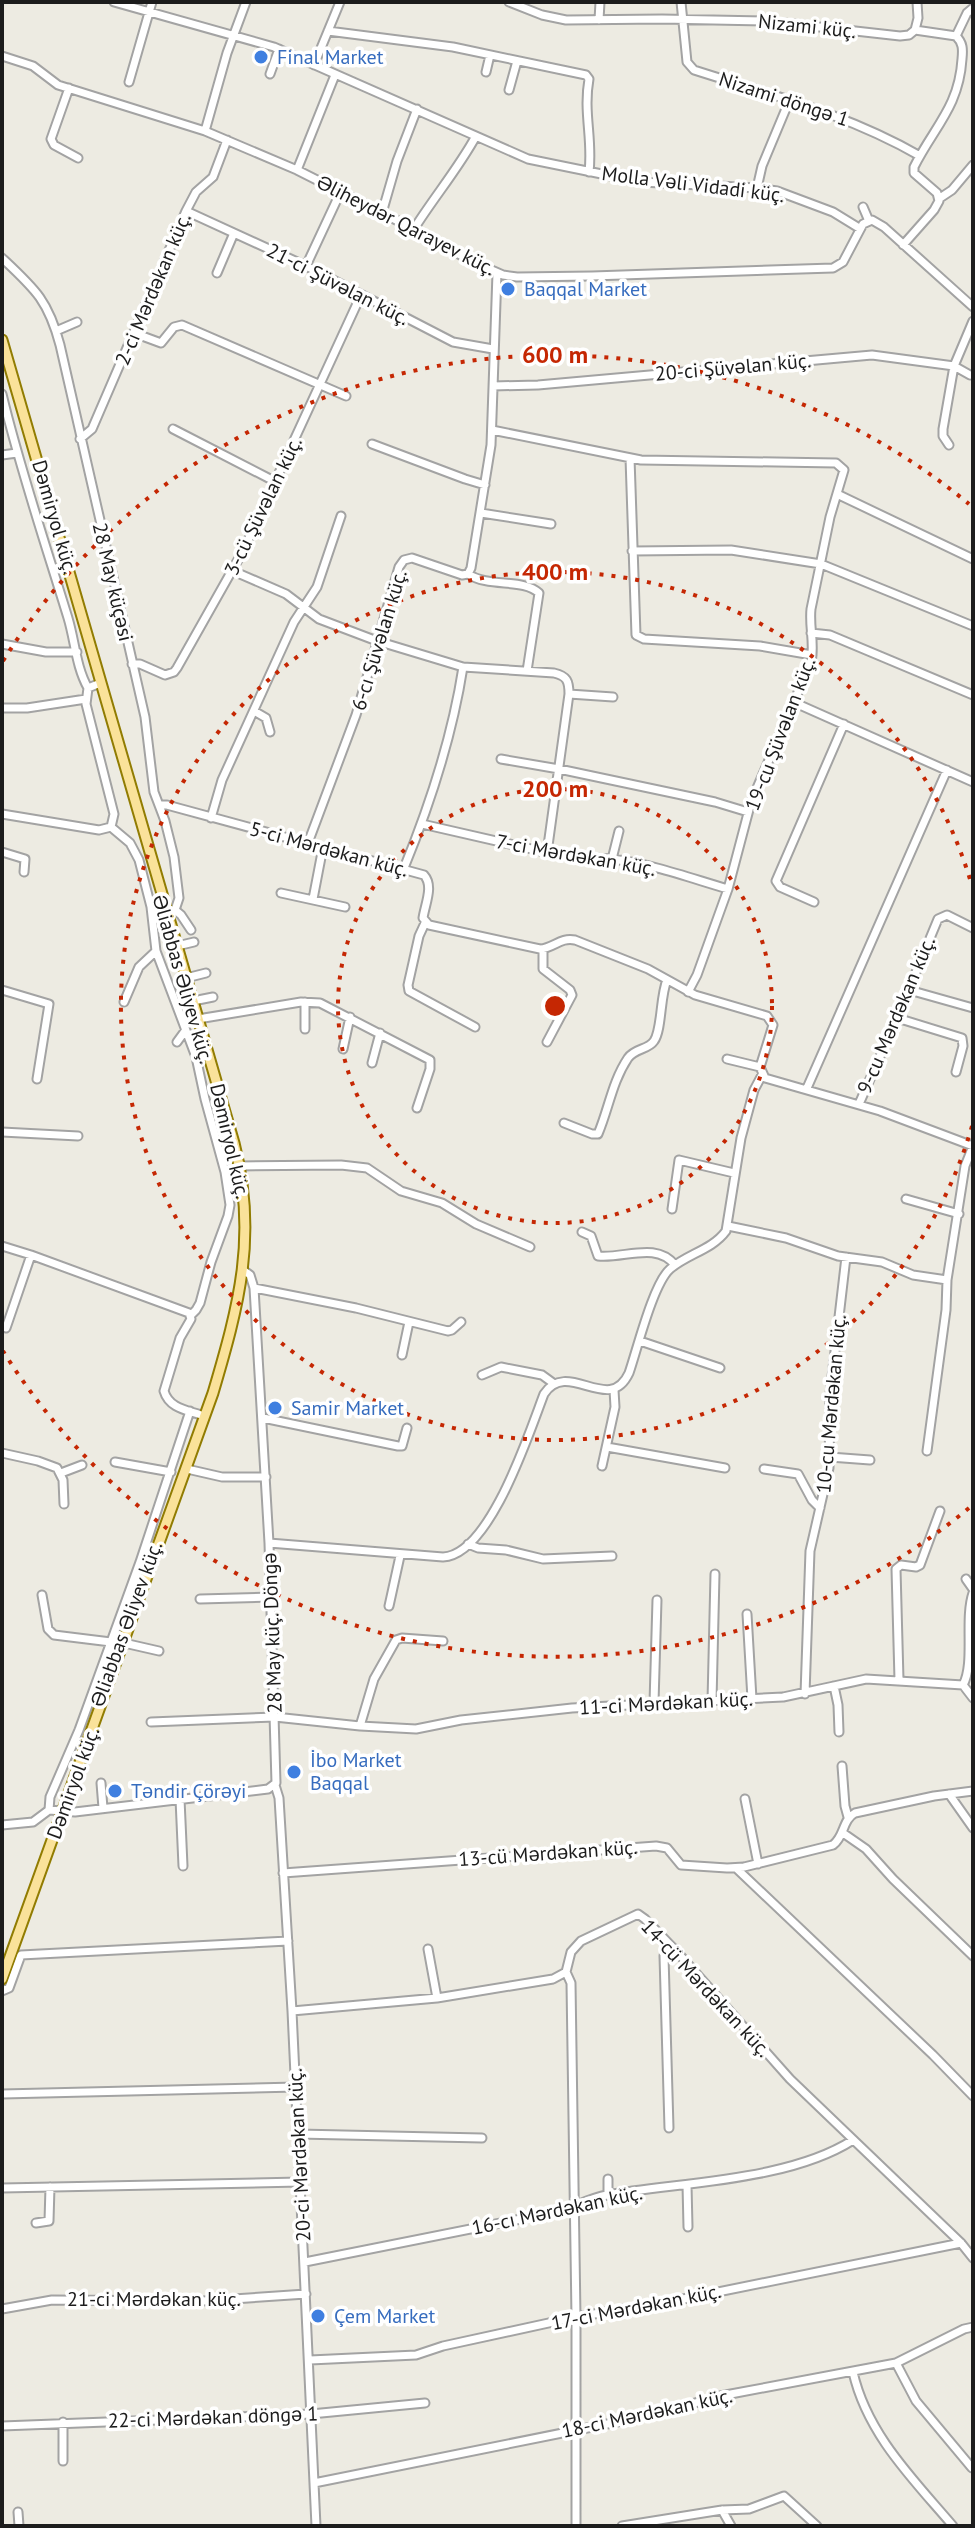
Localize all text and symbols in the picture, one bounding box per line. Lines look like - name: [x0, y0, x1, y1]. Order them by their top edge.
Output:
- street label: Nizami küç.: [757, 8, 857, 44]
- place label: Final Market: [277, 44, 384, 70]
- marker: Final Market: [252, 48, 270, 66]
- street label: Nizami döngə 1: [716, 66, 852, 132]
- street label: Molla Vəli Vidadi küç.: [600, 160, 786, 208]
- street label: Əliheydər Qarayev küç.: [312, 169, 500, 281]
- street label: 2-ci Mərdəkan küç.: [109, 209, 197, 369]
- street label: 21-ci Şüvəlan küç.: [262, 237, 414, 331]
- place label: Baqqal Market: [524, 276, 647, 302]
- marker: Baqqal Market: [499, 280, 517, 298]
- text: 600 m: [522, 339, 588, 370]
- street label: 20-ci Şüvəlan küç.: [654, 347, 812, 387]
- street label: 3-cü Şüvəlan küç.: [218, 432, 308, 580]
- street label: Dəmiryol küç.: [26, 457, 84, 577]
- street label: 28 May küçəsi: [87, 520, 139, 644]
- text: 400 m: [522, 556, 588, 587]
- street label: 6-cı Şüvəlan küç.: [345, 567, 413, 713]
- street label: 19-cu Şüvəlan küç.: [739, 654, 821, 814]
- text: 200 m: [522, 773, 588, 804]
- street label: 5-ci Mərdəkan küç.: [247, 815, 411, 883]
- street label: 7-ci Mərdəkan küç.: [494, 828, 658, 882]
- street label: Əliabbas Əliyev küç.: [146, 892, 220, 1066]
- street label: 9-cu Mərdəkan küç.: [851, 932, 941, 1098]
- centre of rings: [541, 992, 569, 1020]
- street label: Dəmiryol küç.: [204, 1081, 256, 1201]
- street label: 10-cu Mərdəkan küç.: [810, 1314, 852, 1494]
- place label: Samir Market: [291, 1395, 404, 1421]
- marker: Samir Market: [266, 1399, 284, 1417]
- street label: Əliabbas Əliyev küç.: [84, 1538, 168, 1710]
- street label: 28 May küç. Döngə: [256, 1552, 288, 1714]
- street label: 11-ci Mərdəkan küç.: [579, 1685, 753, 1721]
- street label: Dəmiryol küç.: [41, 1723, 105, 1843]
- place label: İbo Market Baqqal: [310, 1747, 402, 1796]
- marker: İbo Market Baqqal: [285, 1763, 303, 1781]
- place label: Təndir Çörəyi: [131, 1778, 246, 1804]
- marker: Təndir Çörəyi: [106, 1782, 124, 1800]
- street label: 13-cü Mərdəkan küç.: [458, 1834, 638, 1872]
- street label: 14-cü Mərdəkan küç.: [635, 1914, 777, 2062]
- street label: 20-ci Mərdəkan küç.: [281, 2068, 317, 2242]
- street label: 16-cı Mərdəkan küç.: [469, 2179, 645, 2241]
- street label: 17-ci Mərdəkan küç.: [549, 2278, 723, 2336]
- street label: 21-ci Mərdəkan küç.: [67, 2286, 241, 2312]
- place label: Çem Market: [334, 2303, 435, 2329]
- marker: Çem Market: [309, 2307, 327, 2325]
- street label: 18-ci Mərdəkan küç.: [559, 2382, 735, 2444]
- street label: 22-ci Mərdəkan döngə 1: [107, 2400, 319, 2434]

